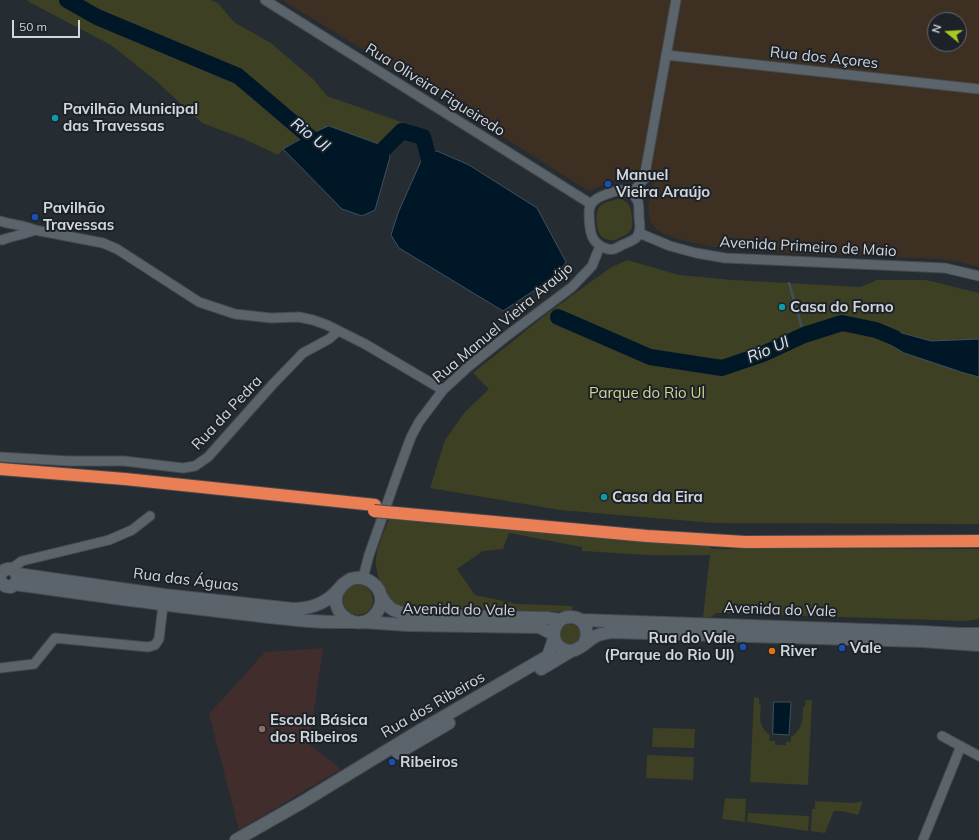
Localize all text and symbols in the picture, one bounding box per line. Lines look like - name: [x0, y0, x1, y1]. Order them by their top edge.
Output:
- scale bar: [14, 12, 82, 38]
- north arrow: [927, 12, 967, 52]
- text: 50 m: [19, 19, 47, 34]
- text: N: [929, 22, 944, 35]
- street label: Rua Oliveira Figueiredo: [362, 40, 508, 140]
- street label: Rua dos Açores: [769, 43, 879, 73]
- place label: Pavilhão Municipal das Travessas: [63, 100, 198, 135]
- marker: Pavilhão Municipal das Travessas: [50, 113, 60, 123]
- water label: Rio Ul: [287, 114, 333, 156]
- place label: Manuel Vieira Araújo: [616, 166, 710, 201]
- marker: Manuel Vieira Araújo: [603, 179, 613, 189]
- place label: Pavilhão Travessas: [43, 199, 114, 234]
- marker: Pavilhão Travessas: [30, 212, 40, 222]
- street label: Avenida Primeiro de Maio: [719, 233, 897, 261]
- street label: Rua Manuel Vieira Araújo: [429, 259, 577, 387]
- place label: Casa do Forno: [790, 298, 894, 316]
- marker: Casa do Forno: [777, 302, 787, 312]
- water label: Rio Ul: [744, 333, 792, 367]
- street label: Rua da Pedra: [188, 372, 266, 454]
- park label: Parque do Rio Ul: [589, 384, 705, 402]
- place label: Casa da Eira: [612, 488, 703, 506]
- marker: Casa da Eira: [599, 492, 609, 502]
- street label: Rua das Águas: [132, 565, 240, 595]
- street label: Avenida do Vale: [723, 599, 837, 621]
- street label: Avenida do Vale: [402, 600, 516, 620]
- place label: Rua do Vale (Parque do Rio Ul): [604, 629, 735, 664]
- place label: Vale: [850, 639, 881, 657]
- marker: Rua do Vale (Parque do Rio Ul): [738, 642, 748, 652]
- place label: River: [780, 642, 817, 660]
- marker: Vale: [837, 643, 847, 653]
- marker: River: [767, 646, 777, 656]
- street label: Rua dos Ribeiros: [378, 668, 488, 742]
- place label: Escola Básica dos Ribeiros: [270, 711, 368, 746]
- marker: Escola Básica dos Ribeiros: [257, 724, 267, 734]
- place label: Ribeiros: [400, 753, 458, 771]
- marker: Ribeiros: [387, 757, 397, 767]

